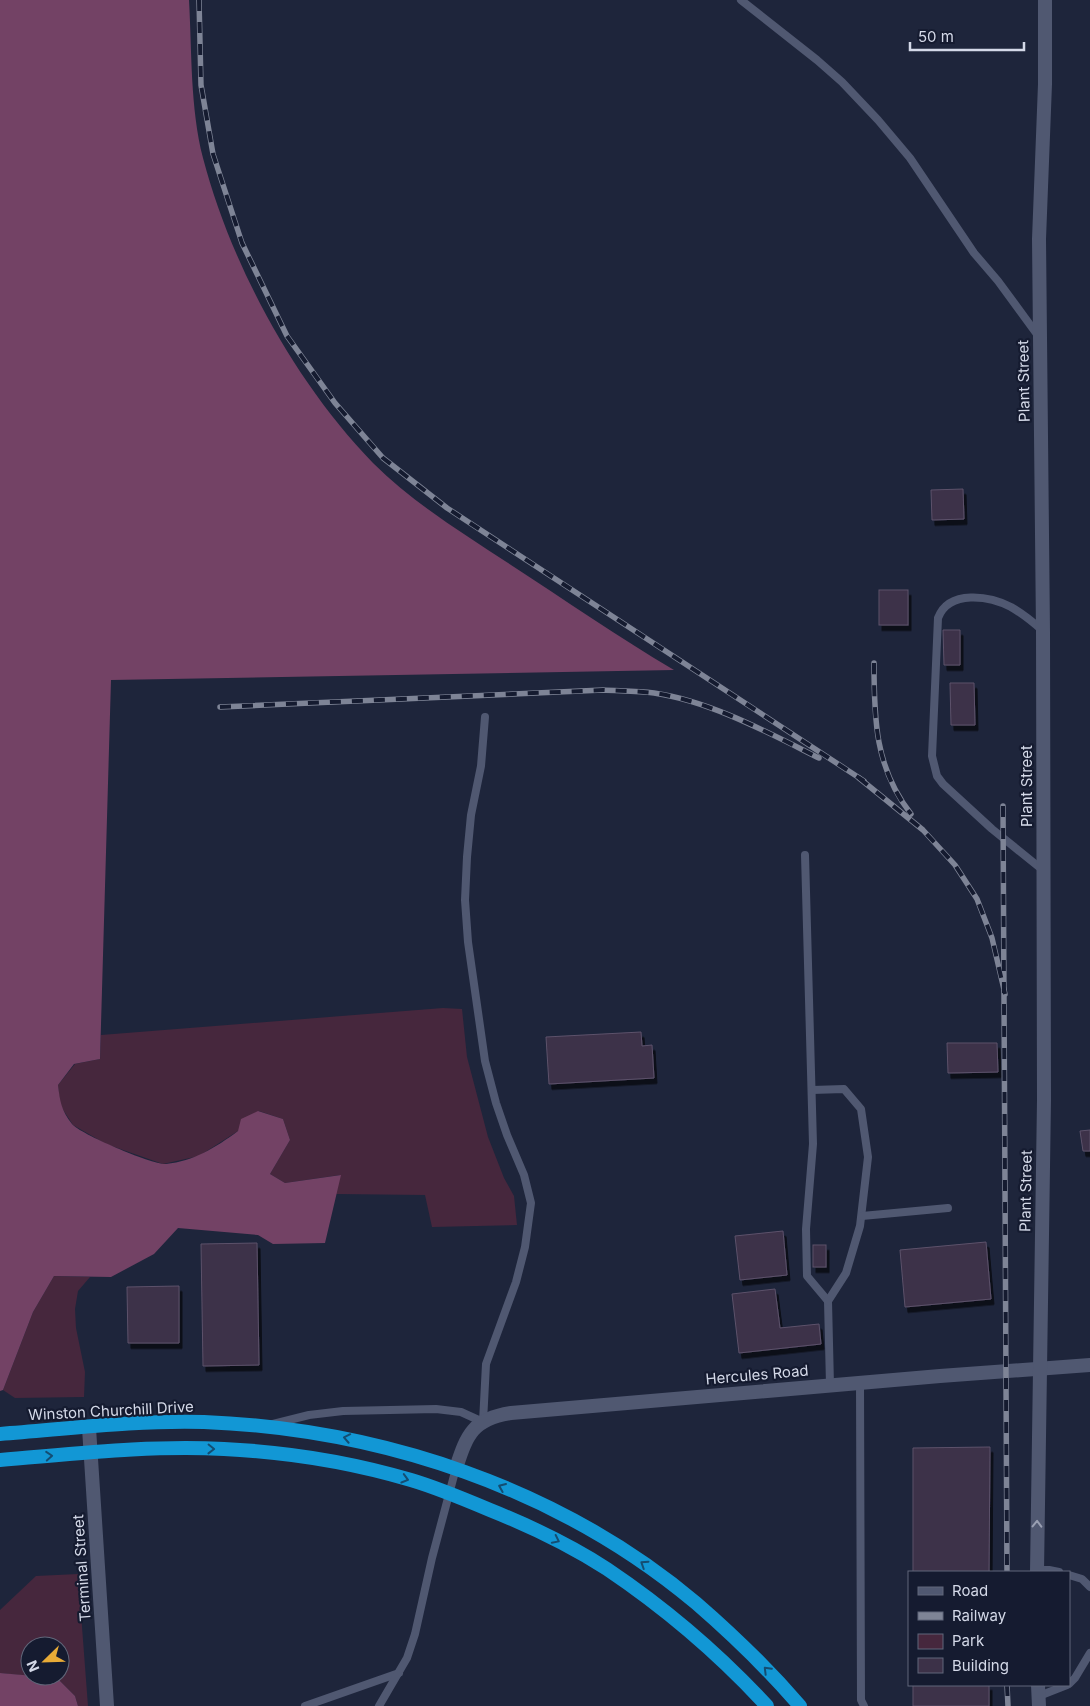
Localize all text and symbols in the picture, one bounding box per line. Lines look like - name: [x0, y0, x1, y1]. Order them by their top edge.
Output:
- scale bar: [910, 20, 1024, 52]
- text: 50 m: [918, 27, 954, 46]
- street label: Plant Street: [1013, 340, 1034, 422]
- street label: Plant Street: [1017, 745, 1036, 827]
- street label: Plant Street: [1015, 1150, 1036, 1232]
- street label: Hercules Road: [705, 1361, 809, 1388]
- street label: Winston Churchill Drive: [28, 1397, 194, 1424]
- one-way arrow: [343, 1434, 352, 1444]
- one-way arrow: [207, 1443, 215, 1454]
- one-way arrow: [45, 1451, 53, 1462]
- one-way arrow: [401, 1473, 409, 1483]
- one-way arrow: [498, 1482, 507, 1493]
- street label: Terminal Street: [68, 1514, 95, 1622]
- one-way arrow: [1032, 1519, 1042, 1527]
- one-way arrow: [551, 1534, 560, 1544]
- one-way arrow: [641, 1561, 650, 1571]
- legend: [908, 1571, 1070, 1686]
- text: Road: [952, 1581, 988, 1600]
- text: Railway: [952, 1606, 1007, 1625]
- text: Park: [952, 1631, 985, 1650]
- north arrow: [20, 1636, 70, 1686]
- text: Building: [952, 1656, 1009, 1675]
- text: N: [23, 1658, 42, 1675]
- one-way arrow: [764, 1667, 773, 1676]

